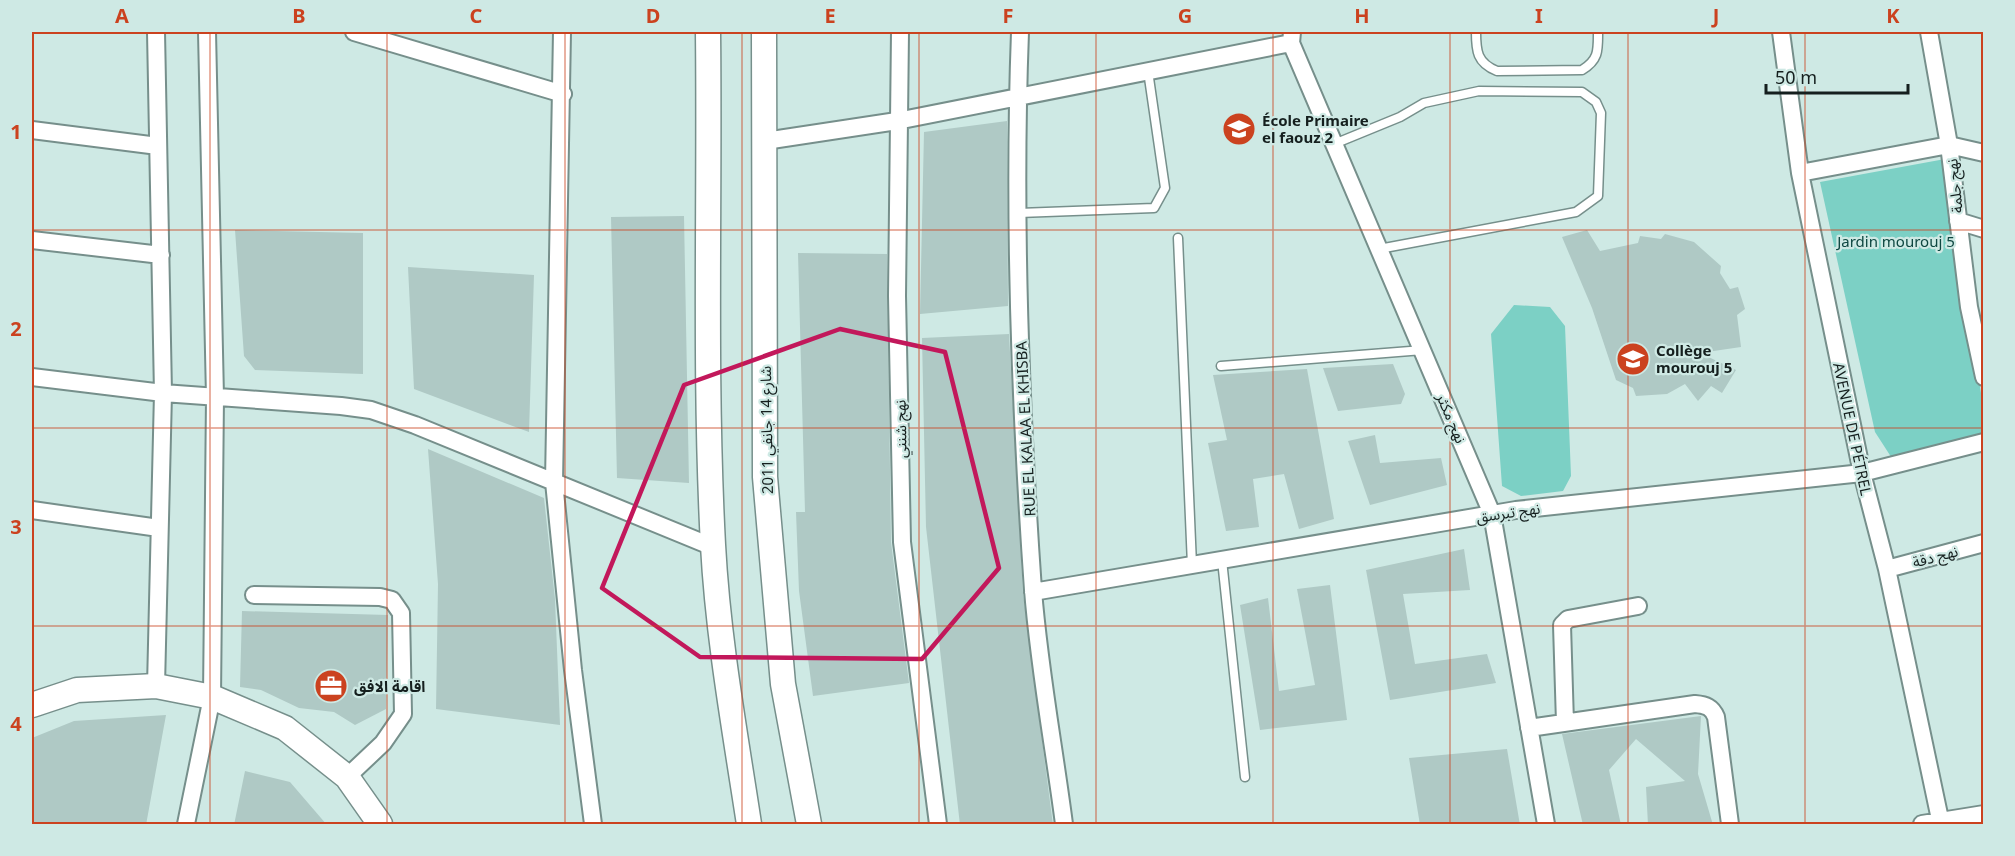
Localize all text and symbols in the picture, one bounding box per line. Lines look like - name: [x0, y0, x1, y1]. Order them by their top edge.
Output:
- text: A: [115, 2, 129, 29]
- text: B: [292, 2, 306, 29]
- text: C: [470, 2, 483, 29]
- text: D: [646, 2, 660, 29]
- text: E: [824, 2, 836, 29]
- text: F: [1003, 2, 1013, 29]
- text: G: [1178, 2, 1192, 29]
- text: H: [1354, 2, 1370, 29]
- text: I: [1535, 2, 1543, 29]
- text: J: [1711, 2, 1719, 29]
- text: K: [1886, 2, 1900, 29]
- scale bar: [1766, 57, 1908, 95]
- text: 50 m: [1775, 65, 1817, 89]
- place label: École Primaire el faouz 2: [1262, 110, 1369, 147]
- school or university icon: École Primaire el faouz 2: [1221, 111, 1257, 147]
- text: 1: [10, 118, 22, 145]
- street label: نهج جلمة: [1941, 158, 1970, 214]
- park label: Jardin mourouj 5: [1835, 231, 1955, 251]
- text: 2: [10, 315, 22, 342]
- street label: RUE EL KALAA EL KHISBA: [1010, 340, 1040, 517]
- place label: Collège mourouj 5: [1656, 340, 1732, 377]
- school or university icon: Collège mourouj 5: [1615, 341, 1651, 377]
- street label: AVENUE DE PÉTREL: [1829, 361, 1877, 497]
- street label: شارع 14 جانفي 2011: [755, 365, 780, 494]
- street label: نهج مكثر: [1429, 389, 1471, 447]
- street label: نهج شنني: [889, 400, 914, 458]
- street label: نهج تبرسق: [1475, 498, 1542, 529]
- text: 3: [10, 513, 22, 540]
- street label: نهج دقة: [1910, 540, 1961, 575]
- office icon: اقامة الافق: [313, 668, 349, 704]
- place label: اقامة الافق: [354, 676, 425, 696]
- text: 4: [10, 710, 22, 737]

